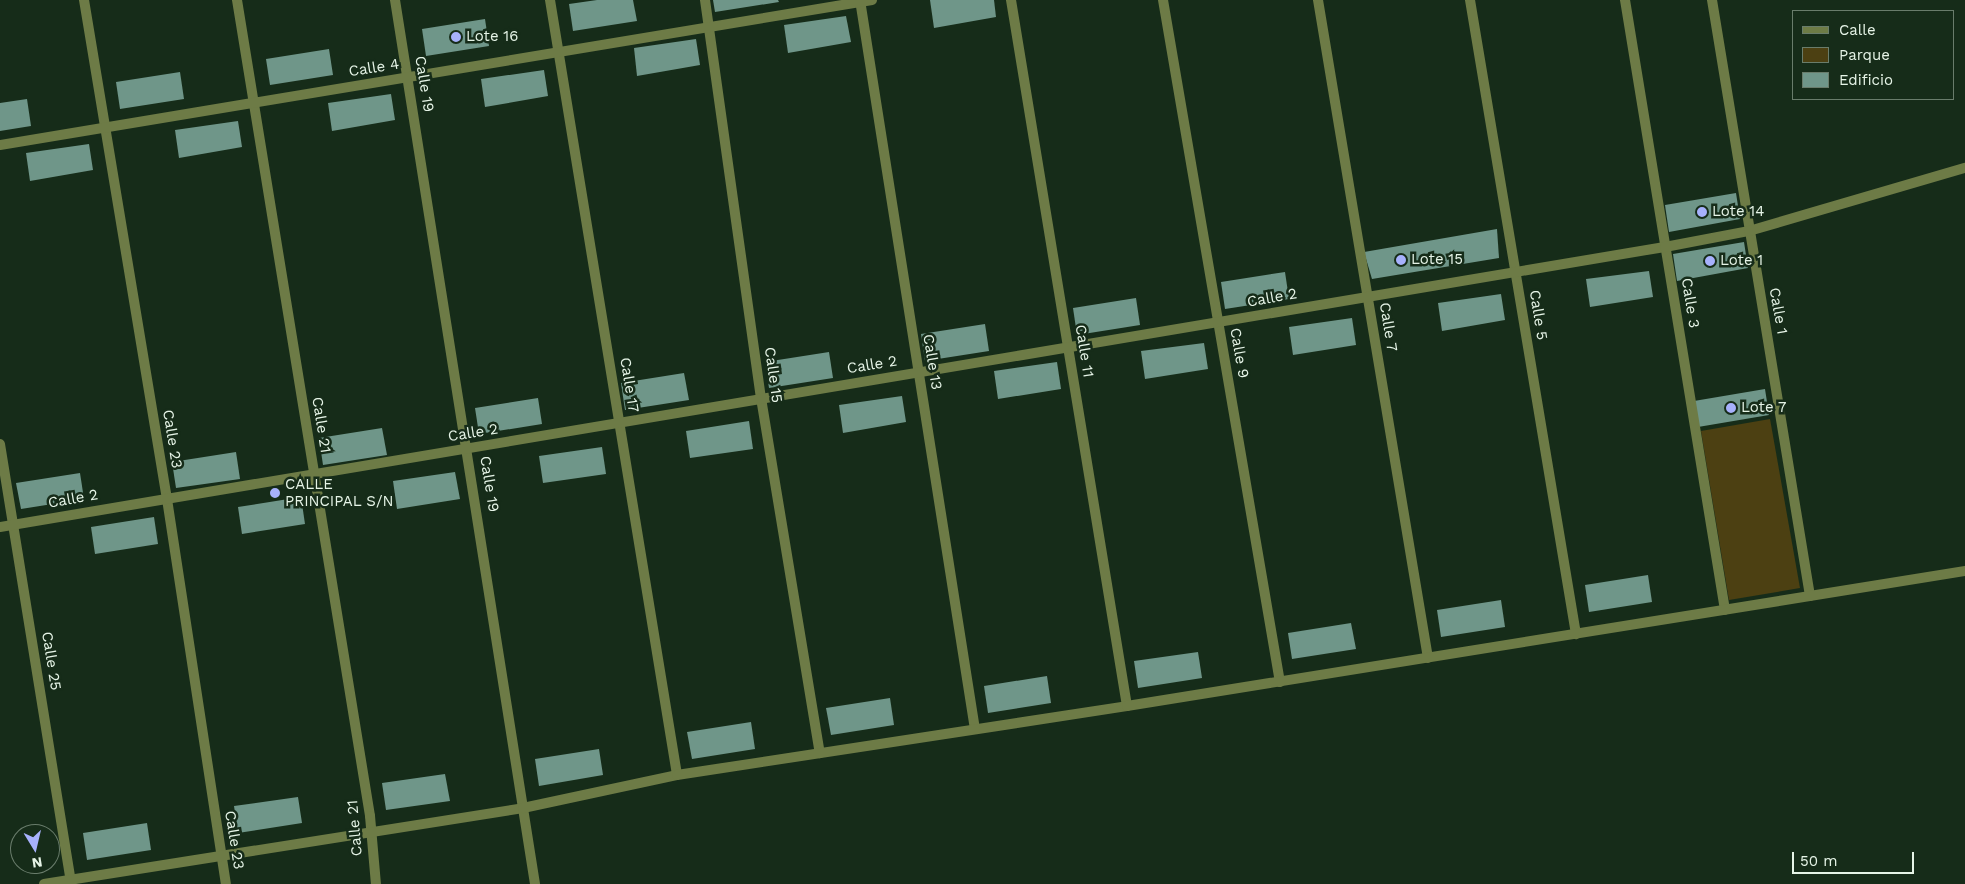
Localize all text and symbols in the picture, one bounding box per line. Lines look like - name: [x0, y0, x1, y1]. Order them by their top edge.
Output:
- legend: [1792, 10, 1955, 100]
- text: Calle: [1839, 21, 1876, 39]
- place label: Lote 16: [466, 28, 519, 46]
- marker: Lote 16: [450, 31, 462, 43]
- text: Parque: [1839, 46, 1890, 64]
- street label: Calle 4: [347, 55, 401, 81]
- street label: Calle 19: [411, 55, 437, 113]
- text: Edificio: [1839, 71, 1893, 89]
- place label: Lote 14: [1712, 203, 1765, 221]
- marker: Lote 14: [1696, 206, 1708, 218]
- place label: Lote 15: [1411, 251, 1463, 269]
- place label: Lote 1: [1720, 252, 1764, 270]
- marker: Lote 15: [1395, 254, 1407, 266]
- marker: Lote 1: [1704, 255, 1716, 267]
- street label: Calle 3: [1677, 277, 1703, 329]
- street label: Calle 2: [1246, 285, 1298, 311]
- street label: Calle 1: [1765, 286, 1791, 336]
- street label: Calle 5: [1525, 289, 1551, 341]
- street label: Calle 7: [1375, 301, 1401, 353]
- street label: Calle 11: [1071, 323, 1097, 379]
- street label: Calle 9: [1226, 326, 1252, 380]
- street label: Calle 13: [919, 333, 945, 391]
- street label: Calle 15: [760, 346, 786, 404]
- street label: Calle 2: [846, 352, 898, 378]
- street label: Calle 17: [616, 356, 642, 414]
- street label: Calle 21: [308, 396, 334, 454]
- place label: Lote 7: [1741, 399, 1787, 417]
- marker: Lote 7: [1725, 402, 1737, 414]
- street label: Calle 23: [158, 408, 186, 470]
- street label: Calle 2: [447, 420, 499, 446]
- street label: Calle 19: [476, 455, 502, 513]
- place label: CALLE PRINCIPAL S/N: [285, 475, 394, 510]
- street label: Calle 2: [47, 486, 99, 512]
- marker: CALLE PRINCIPAL S/N: [269, 487, 281, 499]
- street label: Calle 25: [37, 630, 65, 692]
- street label: Calle 21: [344, 799, 366, 857]
- street label: Calle 23: [220, 809, 248, 871]
- north arrow: [10, 824, 60, 874]
- scale bar: [1795, 842, 1918, 874]
- text: 50 m: [1800, 852, 1837, 870]
- text: N: [31, 854, 44, 872]

